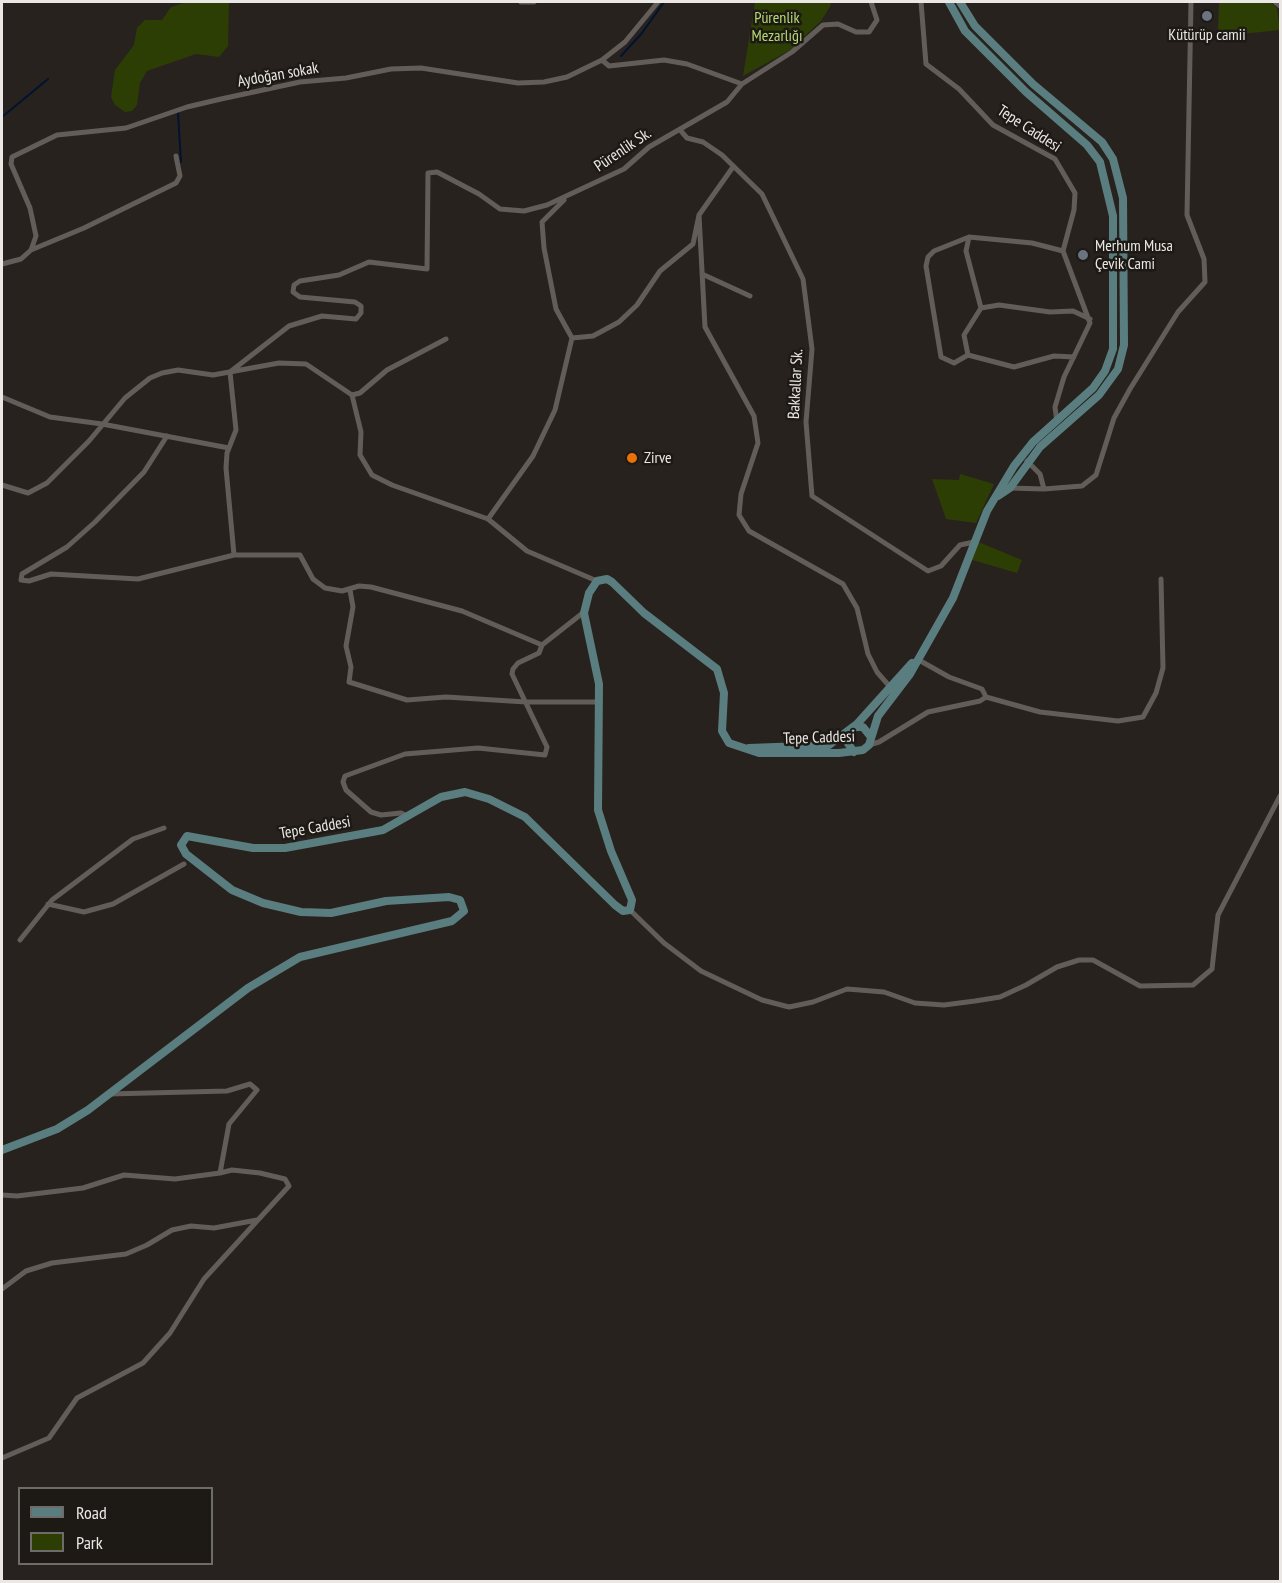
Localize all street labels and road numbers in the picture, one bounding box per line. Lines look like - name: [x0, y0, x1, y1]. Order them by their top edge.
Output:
- street label: Aydoğan sokak: [236, 58, 320, 92]
- street label: Tepe Caddesi: [994, 101, 1064, 157]
- street label: Pürenlik Sk.: [591, 124, 655, 176]
- street label: Bakkallar Sk.: [785, 348, 807, 420]
- street label: Tepe Caddesi: [783, 727, 855, 749]
- street label: Tepe Caddesi: [278, 812, 352, 844]

